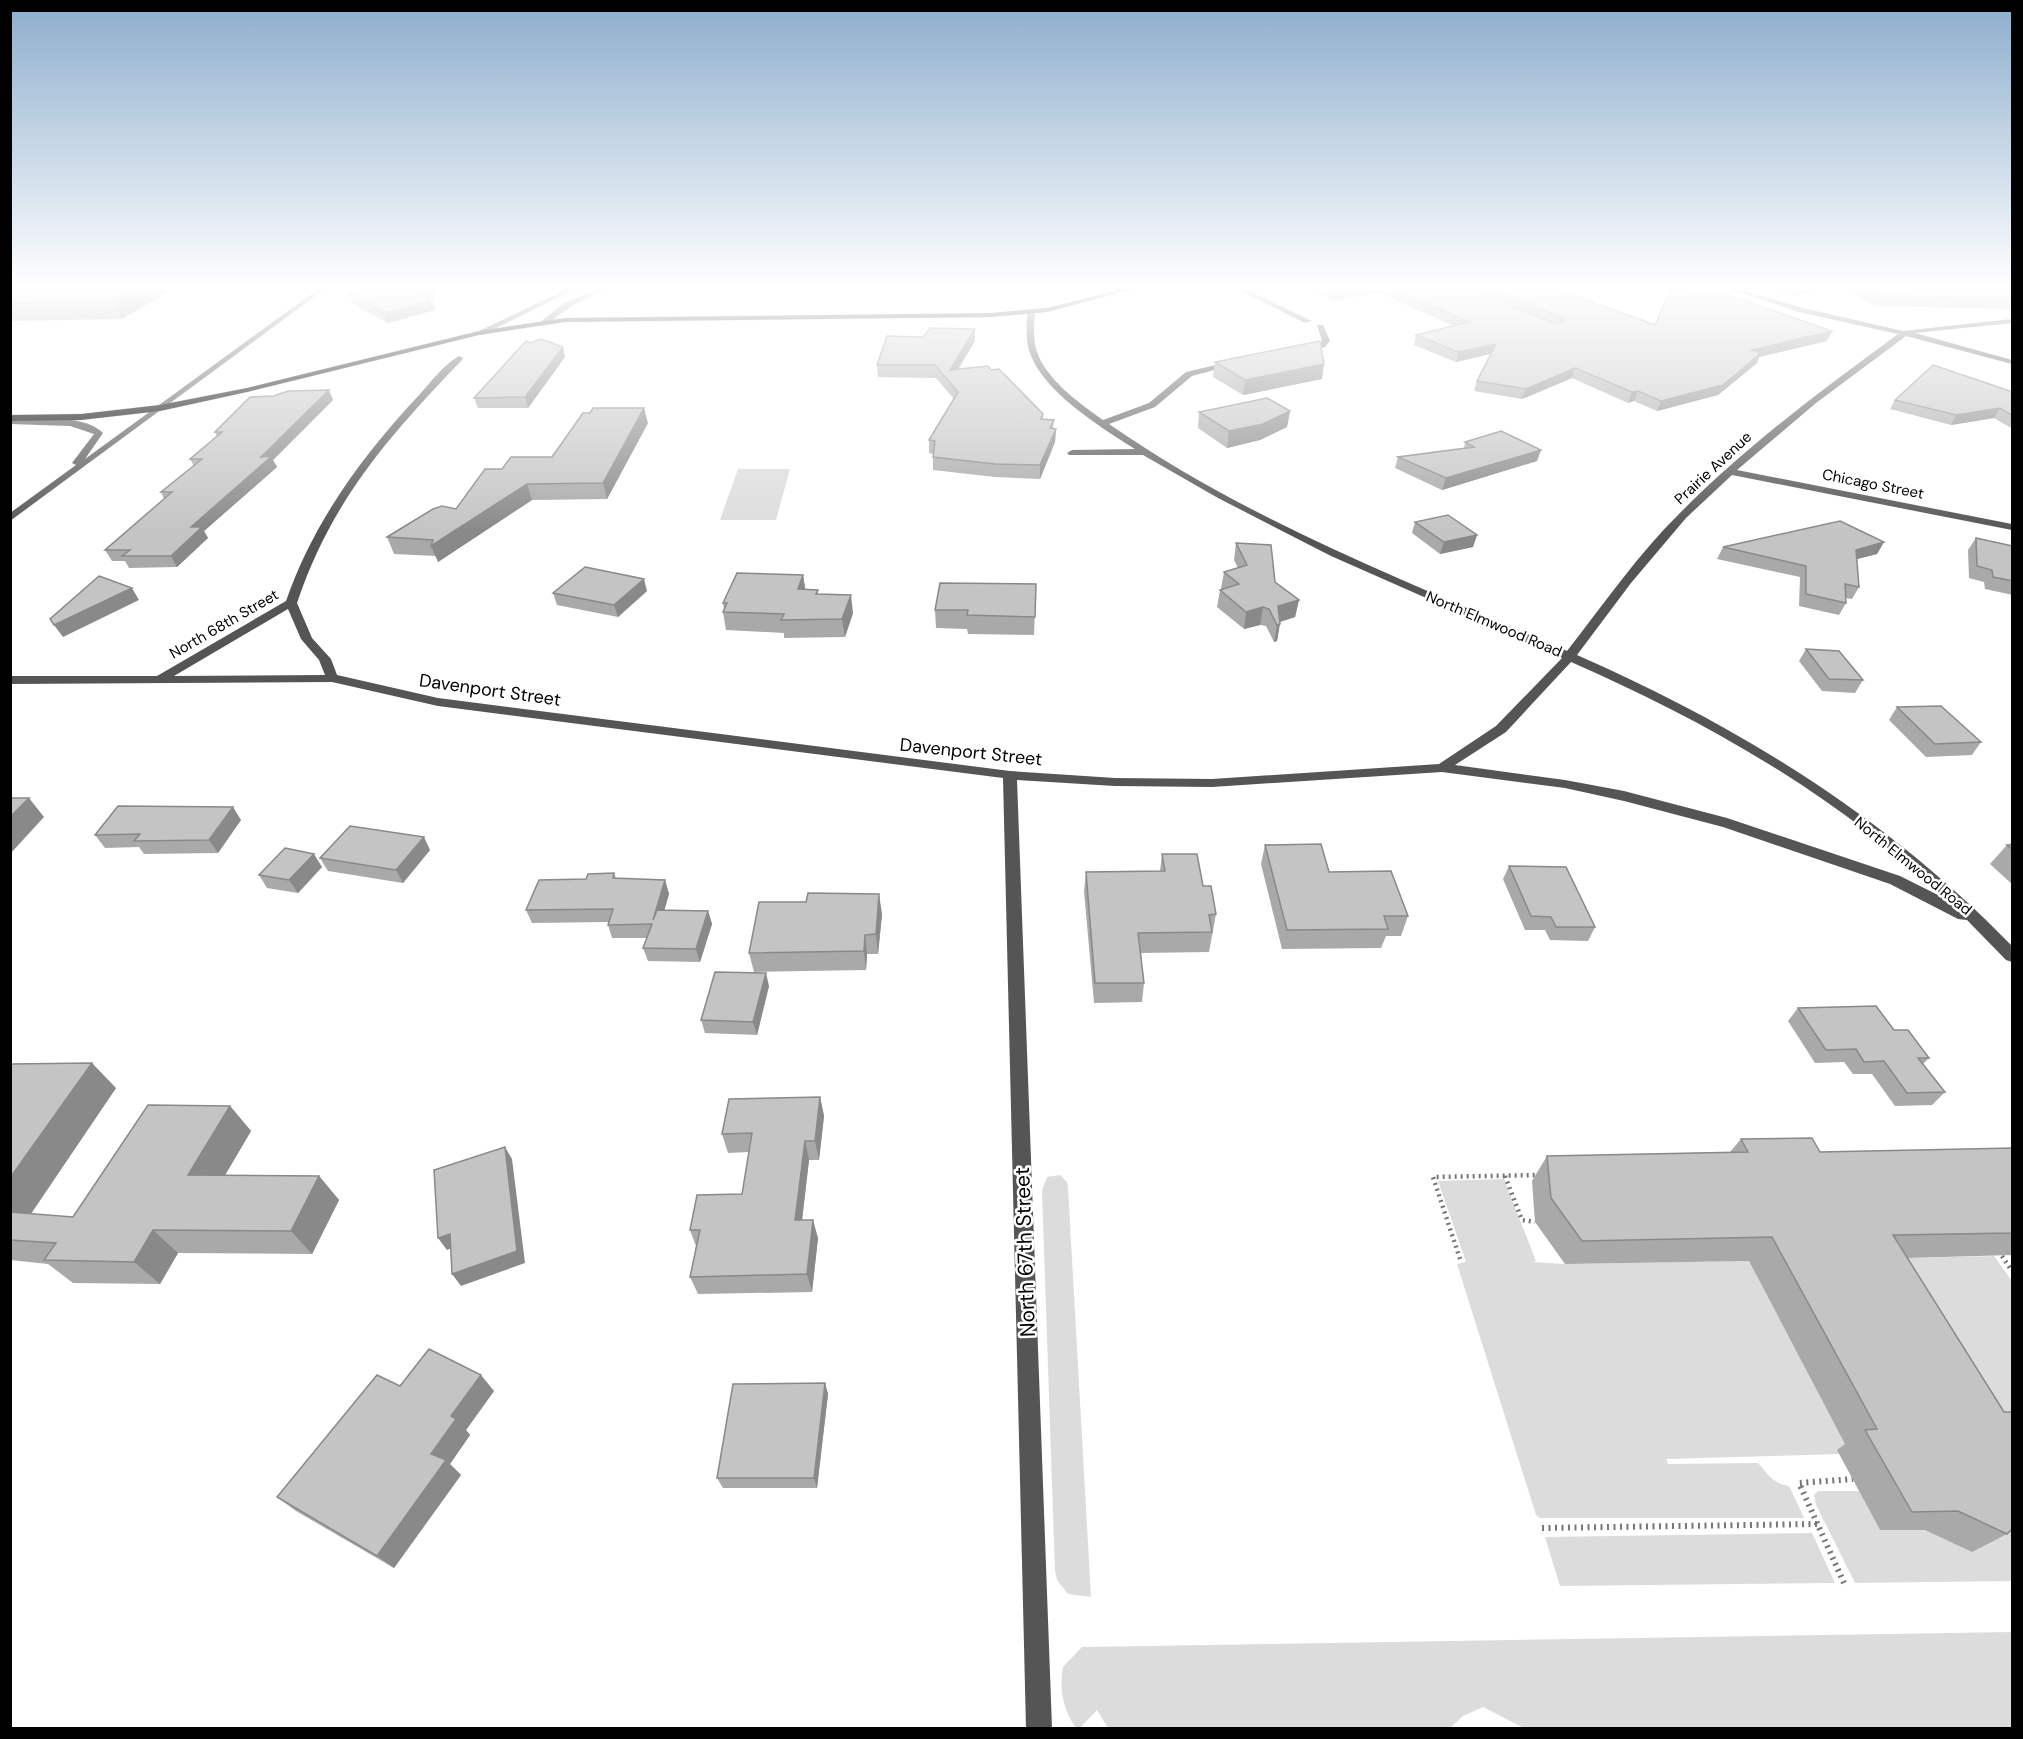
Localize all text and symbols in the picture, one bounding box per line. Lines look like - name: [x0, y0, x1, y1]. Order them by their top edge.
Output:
- street label: Prairie Avenue: [1670, 427, 1756, 509]
- street label: Chicago Street: [1820, 464, 1926, 504]
- street label: North 68th Street: [166, 585, 282, 663]
- street label: North Elmwood Road: [1423, 586, 1565, 662]
- street label: Davenport Street: [418, 668, 562, 712]
- street label: Davenport Street: [899, 733, 1043, 771]
- street label: North Elmwood Road: [1850, 812, 1976, 920]
- street label: North 67th Street: [1008, 1167, 1042, 1337]

